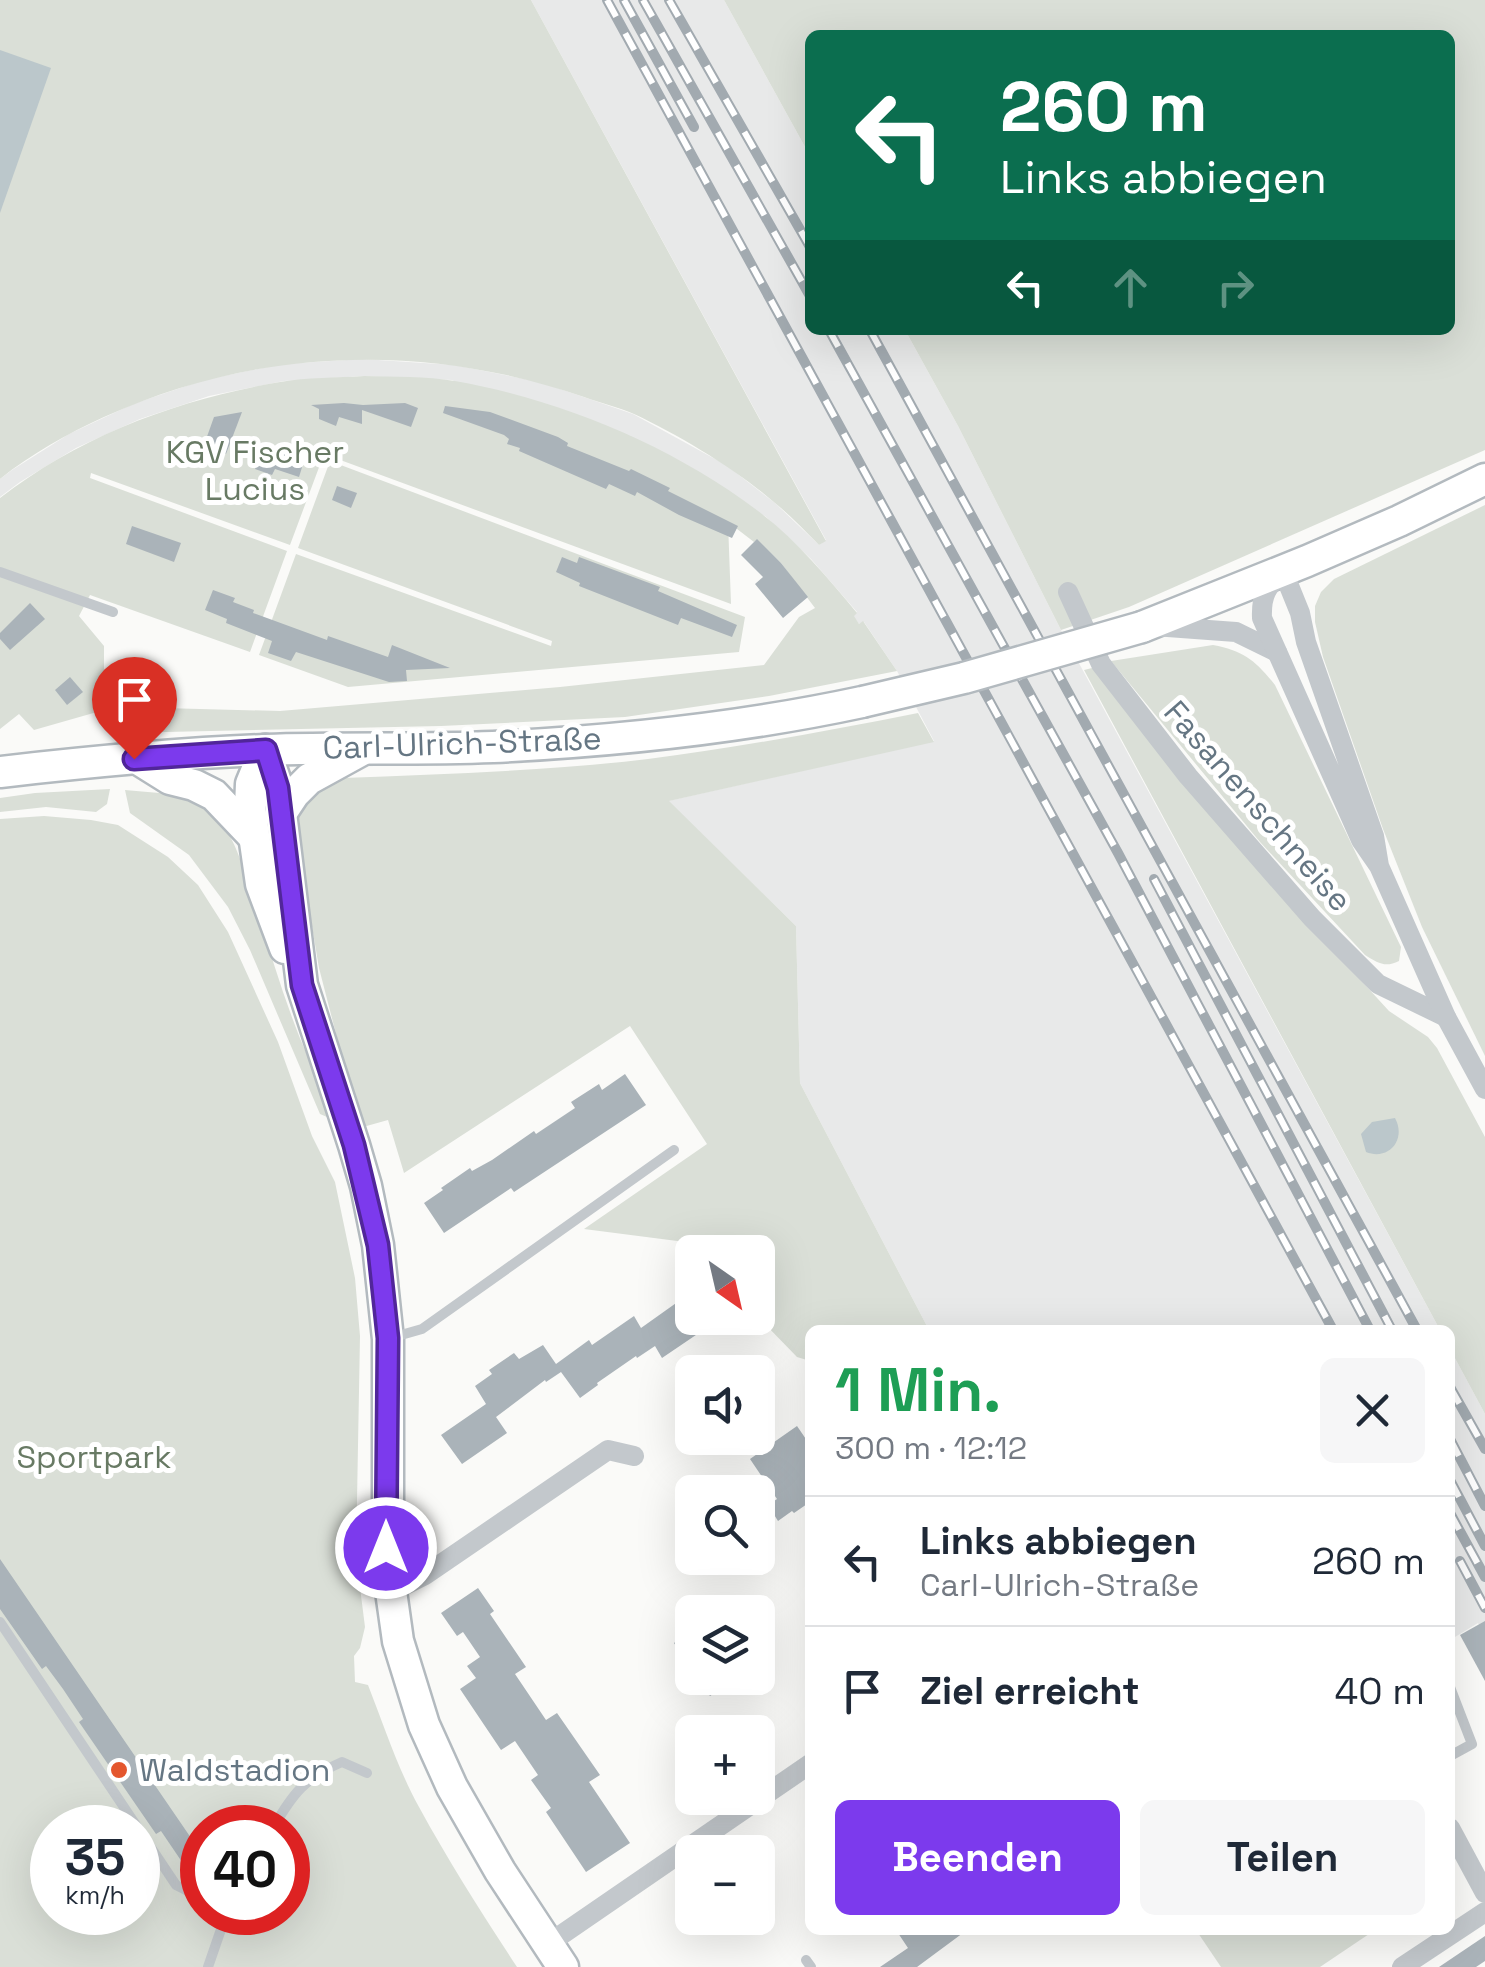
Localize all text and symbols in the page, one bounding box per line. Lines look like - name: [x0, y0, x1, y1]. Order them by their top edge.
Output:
- text: 260 m: [1000, 62, 1208, 151]
- icon: left: [835, 70, 965, 200]
- text: Links abbiegen: [1000, 149, 1327, 206]
- icon: left: [998, 260, 1053, 315]
- icon: ahead: [1103, 260, 1158, 315]
- icon: right: [1208, 260, 1263, 315]
- park label: KGV Fischer Lucius: [166, 432, 344, 509]
- pin: [92, 657, 177, 760]
- icon: arrive: [107, 672, 162, 727]
- street label: Fasanenschneise: [1155, 692, 1361, 920]
- street label: Carl-Ulrich-Straße: [322, 718, 602, 768]
- north arrow: [675, 1235, 775, 1335]
- map controls: [675, 1235, 775, 1935]
- text: 1 Min.: [835, 1352, 1001, 1429]
- button: sound: [675, 1355, 775, 1455]
- button: close: [1320, 1358, 1425, 1463]
- text: 300 m · 12:12: [835, 1428, 1027, 1468]
- park label: Sportpark: [16, 1437, 172, 1477]
- button: search: [675, 1475, 775, 1575]
- position arrow: [334, 1496, 438, 1600]
- text: Links abbiegen: [920, 1517, 1197, 1565]
- icon: left: [835, 1534, 890, 1589]
- text: 260 m: [1312, 1537, 1425, 1585]
- text: Carl-Ulrich-Straße: [920, 1565, 1199, 1605]
- button: layers: [675, 1595, 775, 1695]
- icon: arrive: [835, 1664, 890, 1719]
- text: Ziel erreicht: [920, 1667, 1140, 1715]
- text: 40 m: [1334, 1667, 1425, 1715]
- button: +: [675, 1715, 775, 1815]
- place label: Waldstadion: [139, 1750, 330, 1790]
- marker: Waldstadion: [108, 1759, 130, 1781]
- button: Beenden: [835, 1800, 1120, 1915]
- button: Teilen: [1140, 1800, 1425, 1915]
- speed limit sign: 40: [180, 1805, 310, 1935]
- text: 35: [65, 1826, 125, 1890]
- button: −: [675, 1835, 775, 1935]
- text: km/h: [65, 1879, 125, 1911]

